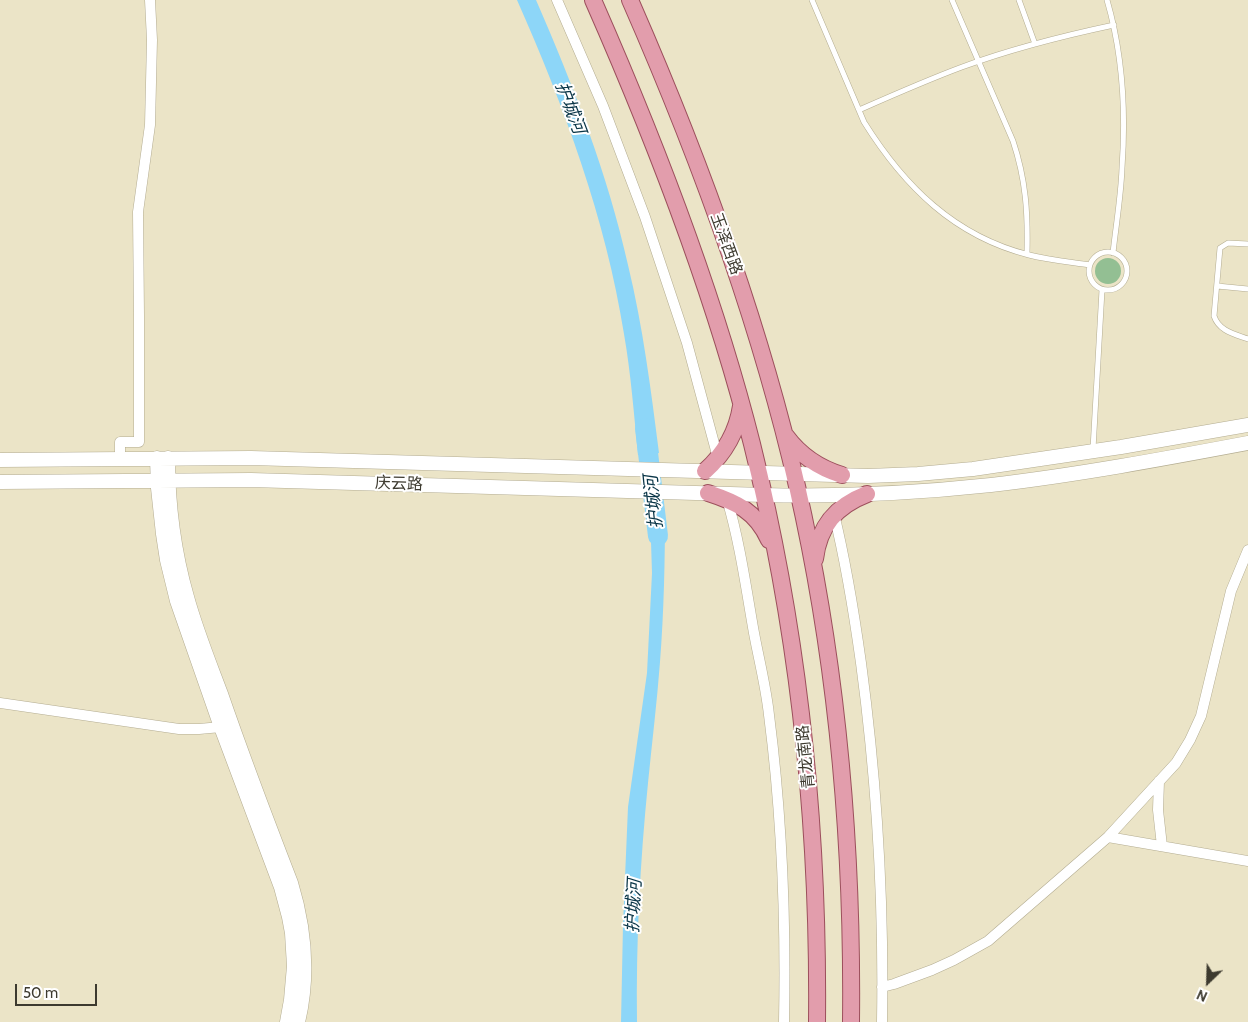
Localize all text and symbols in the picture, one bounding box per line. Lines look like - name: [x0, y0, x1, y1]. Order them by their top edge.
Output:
- water label: 护城河: [550, 79, 590, 137]
- street label: 玉泽西路: [706, 211, 746, 277]
- street label: 庆云路: [375, 474, 423, 494]
- water label: 护城河: [640, 474, 668, 530]
- street label: 青龙南路: [793, 724, 819, 790]
- water label: 护城河: [622, 878, 646, 934]
- north arrow: [1183, 957, 1233, 1007]
- scale bar: [18, 974, 100, 1006]
- text: 50 m: [23, 984, 58, 1002]
- text: N: [1194, 985, 1210, 1006]

